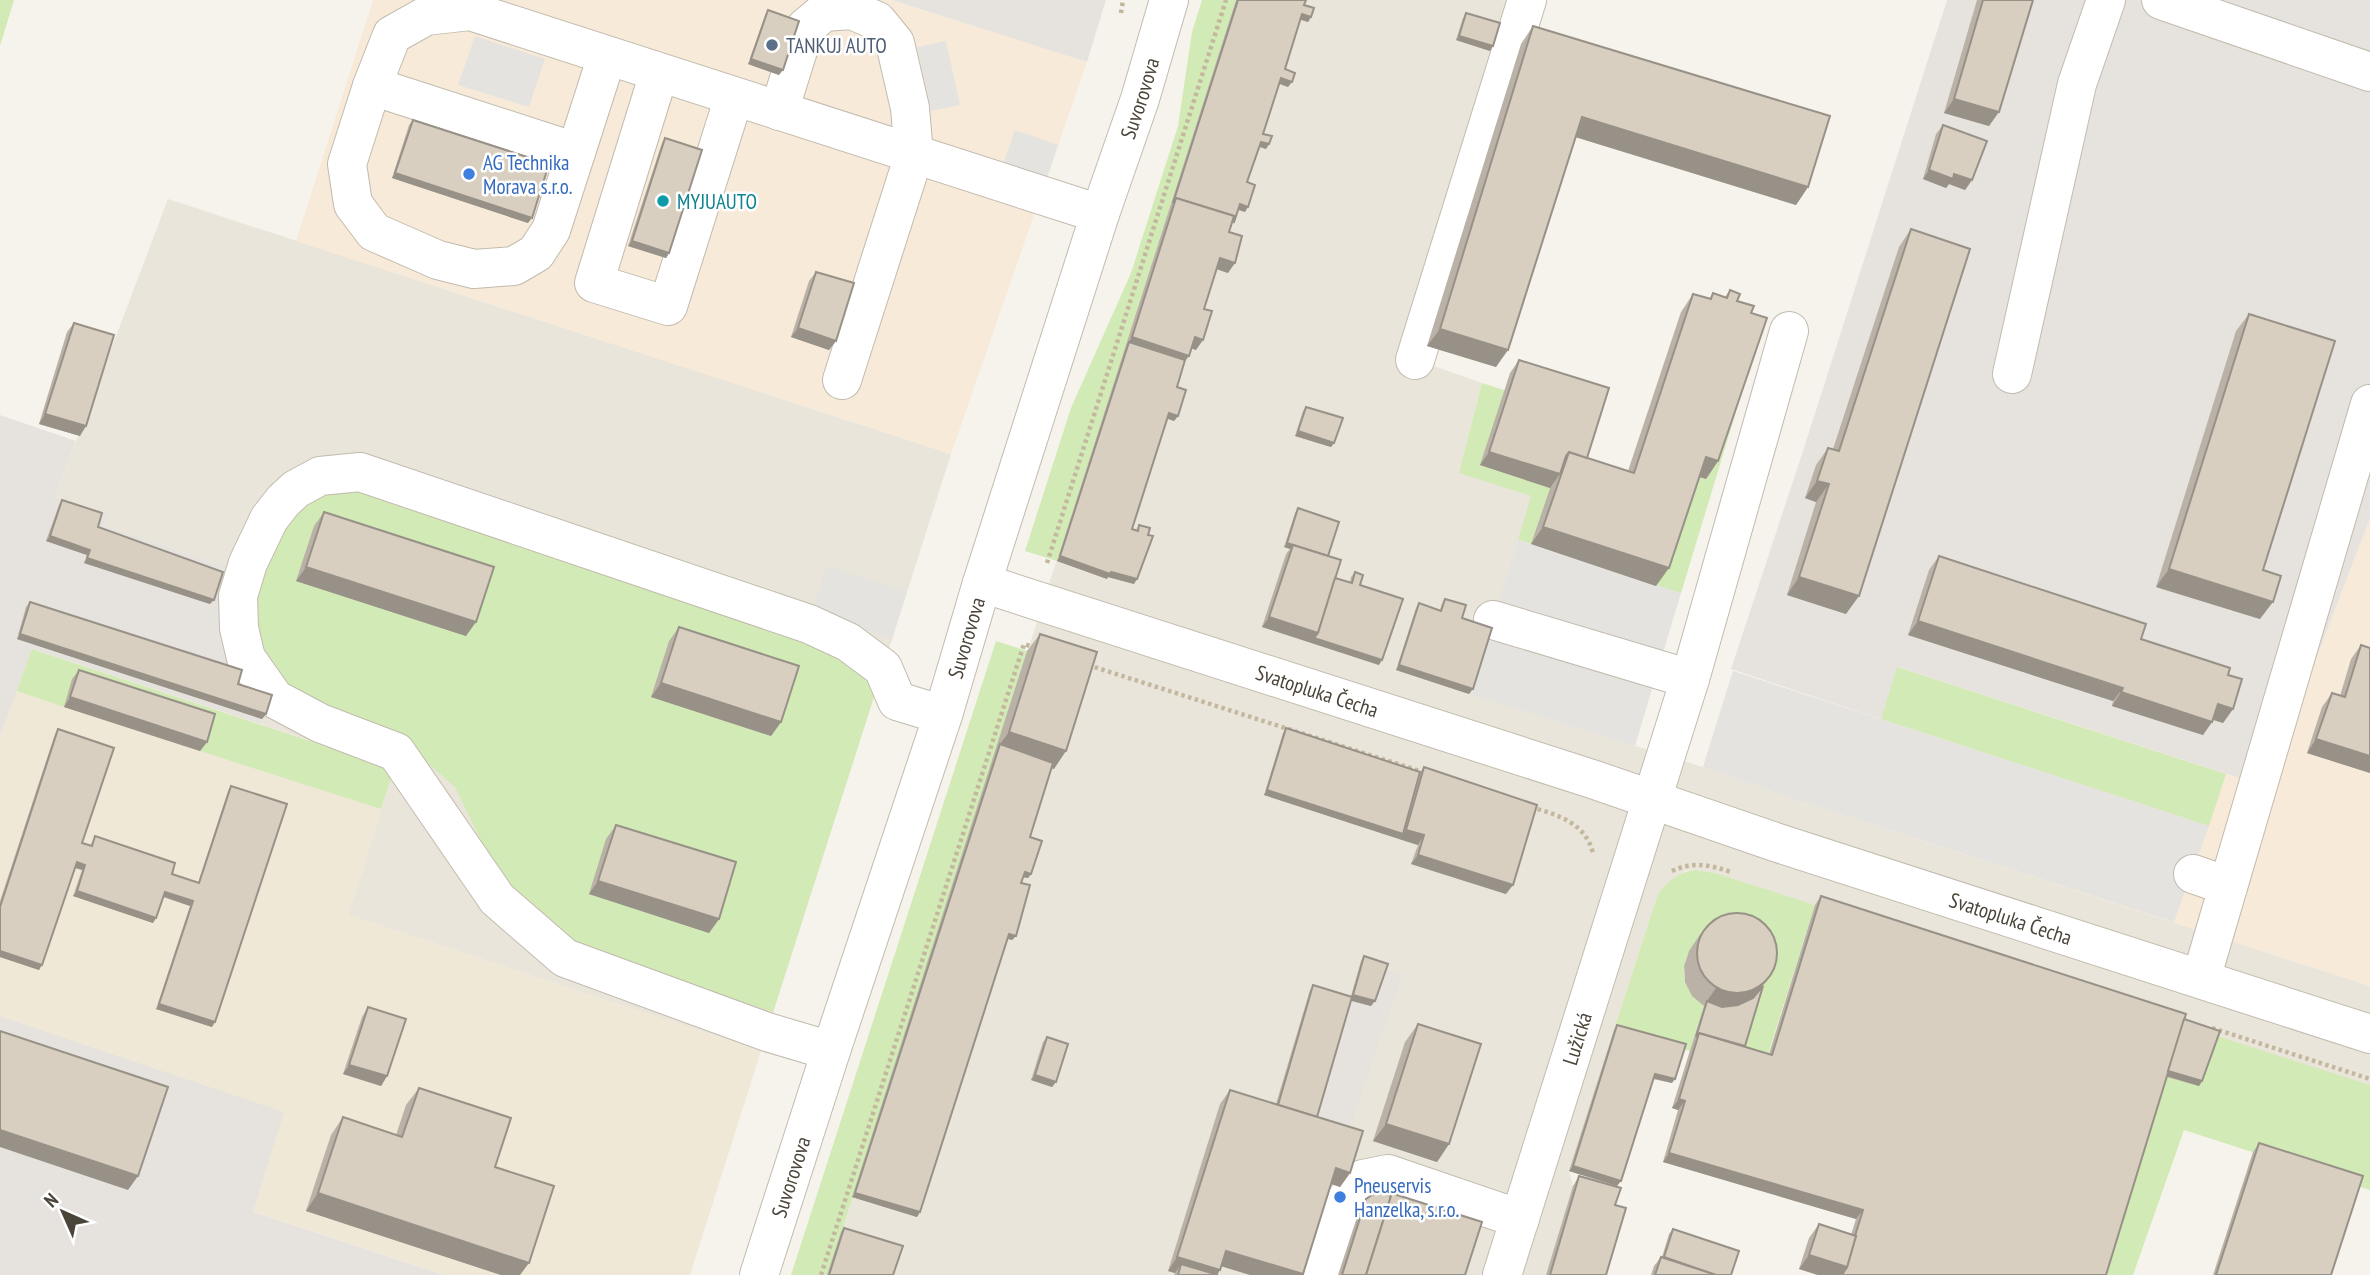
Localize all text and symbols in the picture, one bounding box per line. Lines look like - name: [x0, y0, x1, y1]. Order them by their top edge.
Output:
- place label: TANKUJ AUTO: [786, 32, 887, 59]
- marker: TANKUJ AUTO: [764, 37, 780, 53]
- street label: Suvorovova: [1114, 54, 1165, 142]
- place label: AG Technika Morava s.r.o.: [483, 149, 573, 200]
- marker: AG Technika Morava s.r.o.: [461, 166, 477, 182]
- place label: MYJUAUTO: [677, 188, 757, 215]
- marker: MYJUAUTO: [655, 193, 671, 209]
- street label: Suvorovova: [941, 594, 991, 682]
- street label: Svatopluka Čecha: [1252, 658, 1382, 723]
- street label: Svatopluka Čecha: [1946, 886, 2075, 950]
- street label: Lužická: [1556, 1009, 1598, 1068]
- street label: Suvorovova: [765, 1133, 816, 1221]
- place label: Pneuservis Hanzelka, s.r.o.: [1354, 1172, 1459, 1223]
- north arrow: [28, 1177, 98, 1247]
- text: N: [39, 1188, 63, 1212]
- marker: Pneuservis Hanzelka, s.r.o.: [1332, 1189, 1348, 1205]

